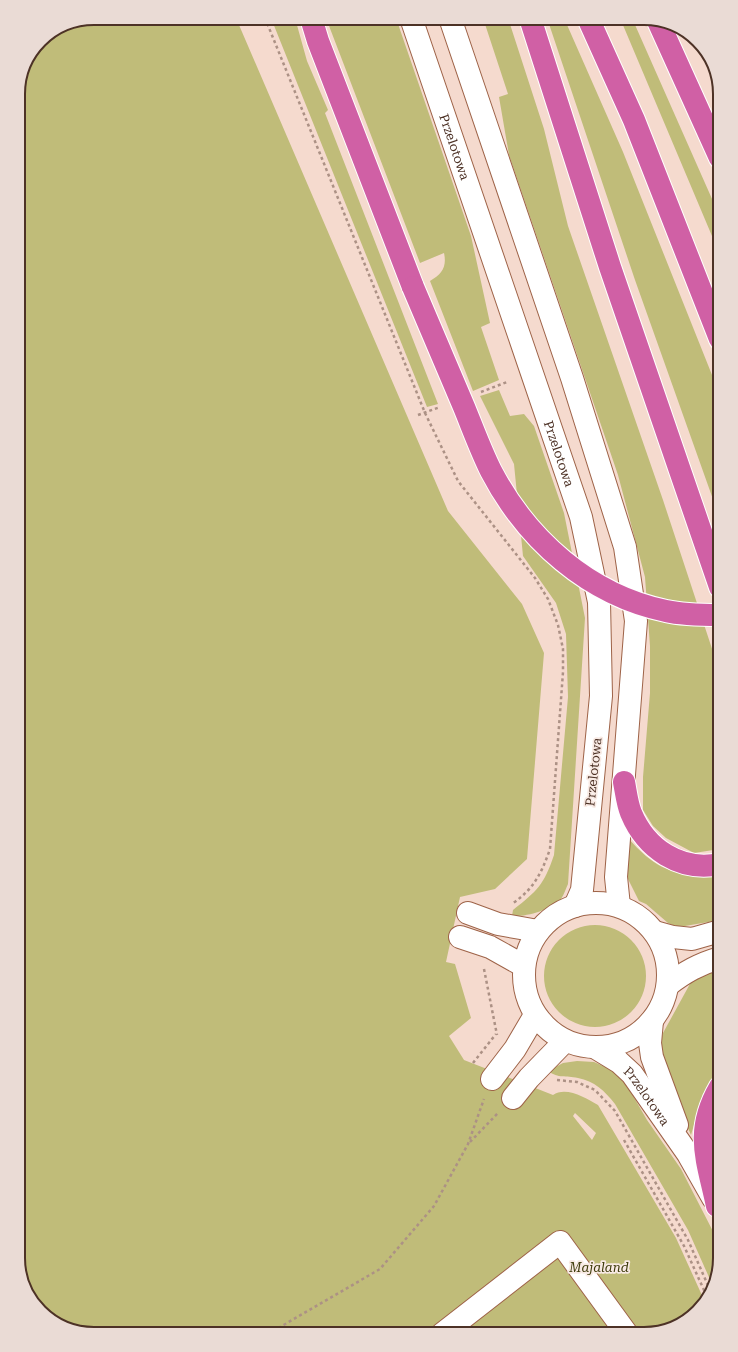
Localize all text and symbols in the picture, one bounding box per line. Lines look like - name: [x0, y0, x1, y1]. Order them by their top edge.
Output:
- street label: Przelotowa: [436, 112, 473, 182]
- street label: Przelotowa: [541, 419, 577, 489]
- street label: Przelotowa: [582, 737, 605, 807]
- street label: Przelotowa: [621, 1063, 673, 1128]
- park label: Majaland: [568, 1260, 629, 1275]

